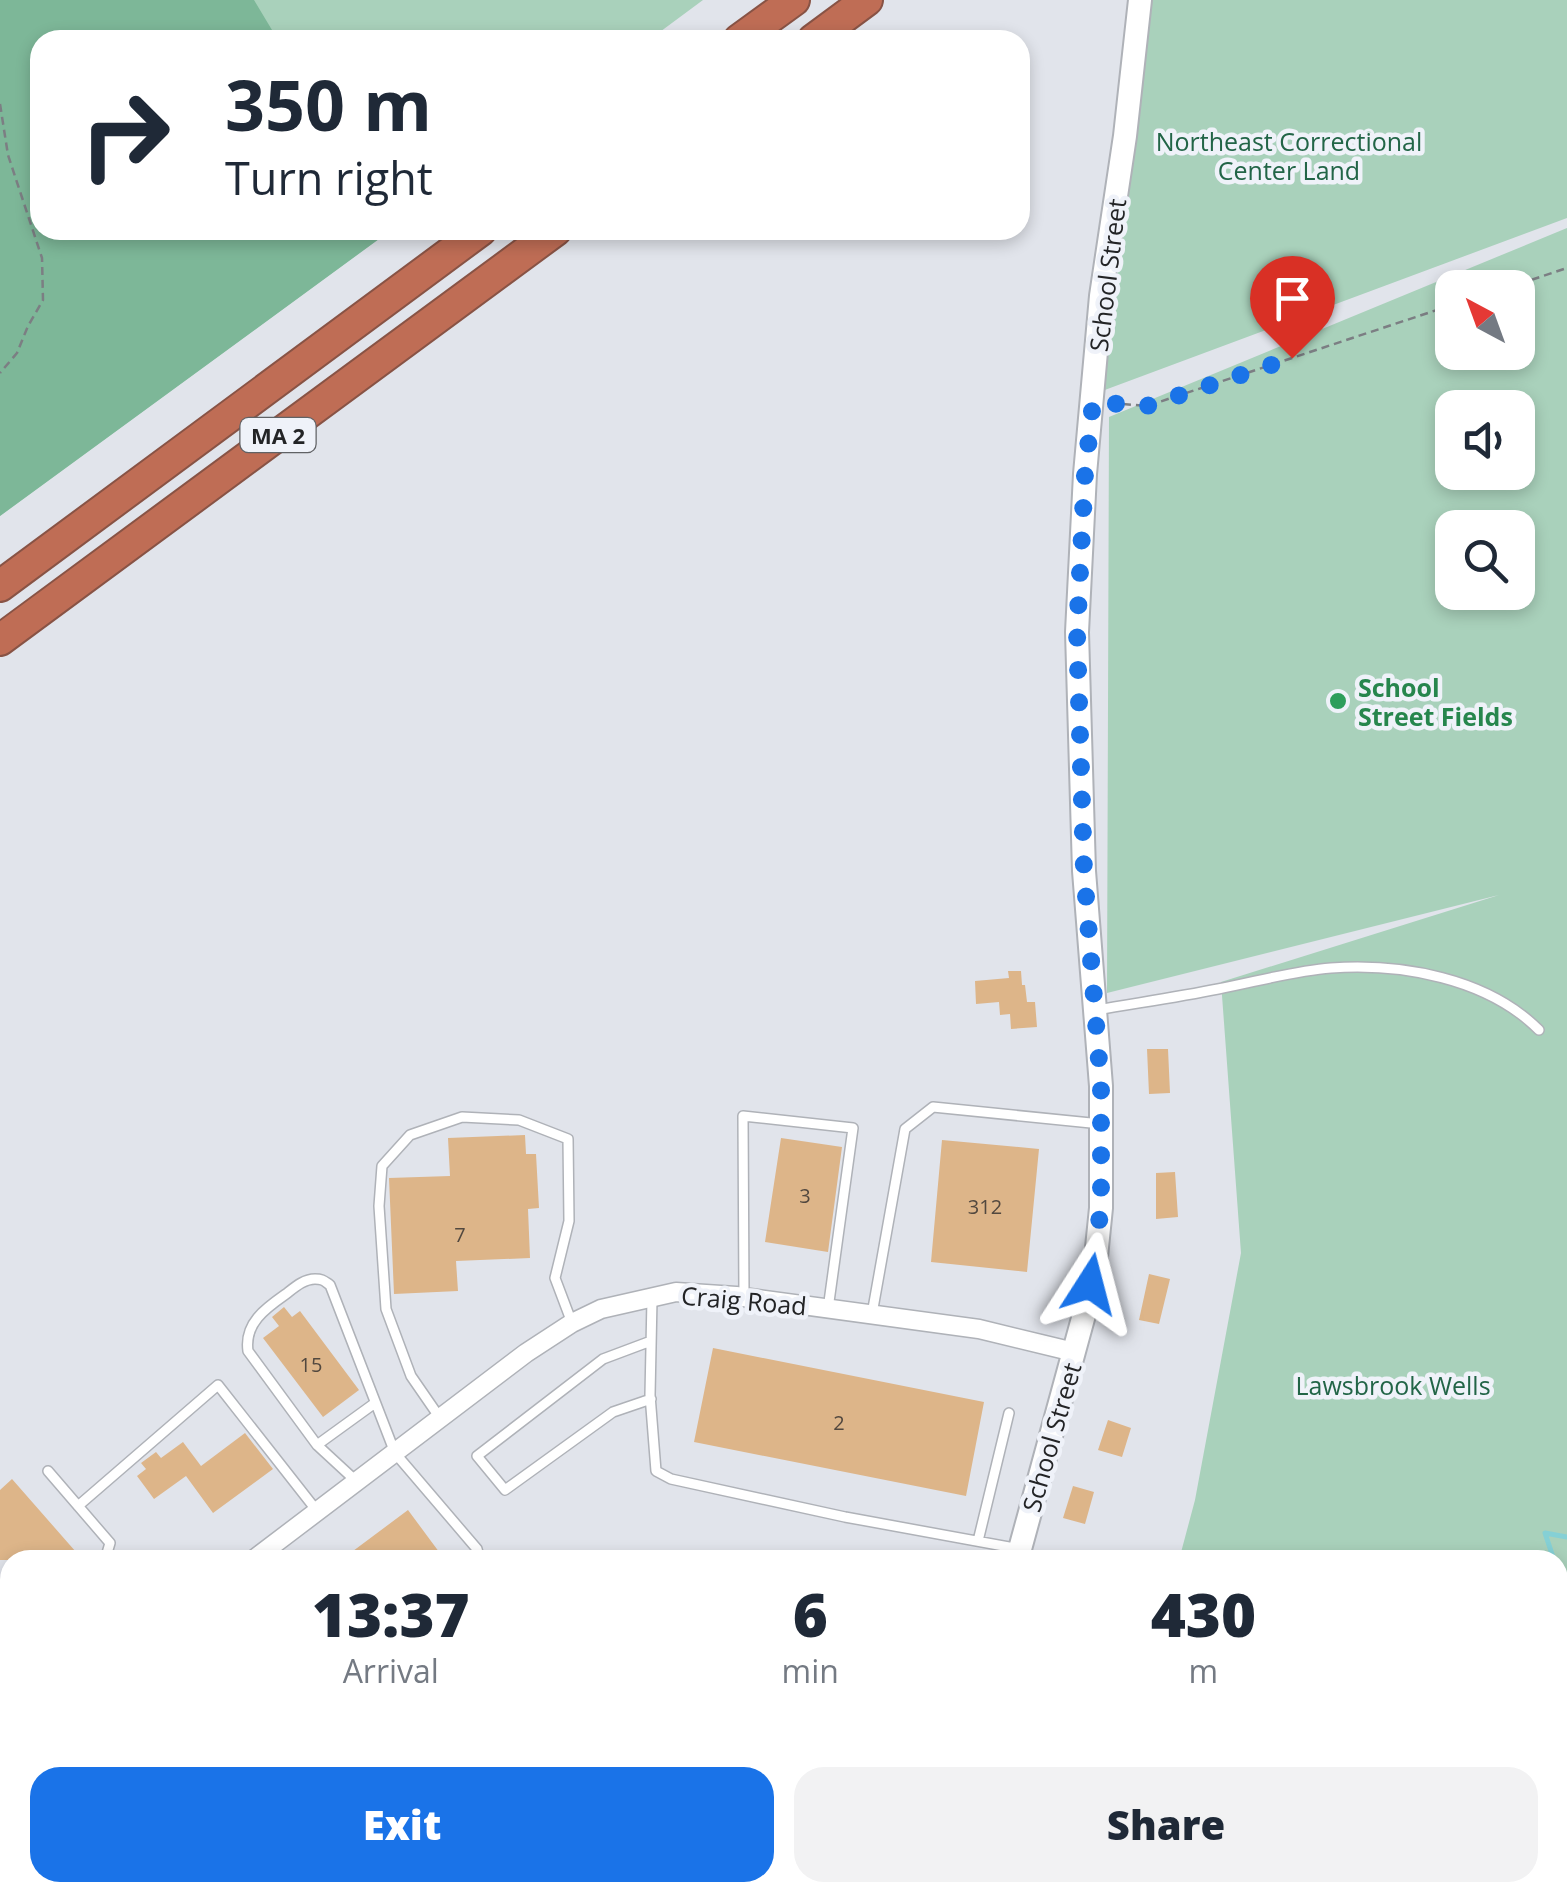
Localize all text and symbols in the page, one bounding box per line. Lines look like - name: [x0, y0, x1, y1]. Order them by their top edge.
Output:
- text: 350 m: [225, 56, 432, 152]
- icon: right: [60, 70, 190, 200]
- park label: Northeast Correctional Center Land: [1156, 124, 1422, 187]
- text: Turn right: [225, 147, 433, 208]
- street label: School Street: [1081, 197, 1133, 353]
- pin: [1250, 256, 1335, 359]
- north arrow: [1435, 270, 1535, 370]
- map controls: [1435, 270, 1535, 610]
- icon: arrive: [1265, 271, 1320, 326]
- button: sound: [1435, 390, 1535, 490]
- road number: MA 2: [240, 418, 316, 452]
- button: search: [1435, 510, 1535, 610]
- place label: School Street Fields: [1358, 670, 1513, 733]
- marker: School Street Fields: [1327, 690, 1349, 712]
- house number: 3: [799, 1182, 811, 1209]
- house number: 312: [968, 1193, 1002, 1220]
- house number: 7: [454, 1221, 466, 1248]
- position arrow: [1038, 1232, 1142, 1336]
- street label: Craig Road: [680, 1278, 808, 1322]
- house number: 15: [300, 1351, 322, 1378]
- street label: School Street: [1013, 1358, 1089, 1516]
- park label: Lawsbrook Wells: [1295, 1368, 1491, 1402]
- house number: 2: [833, 1409, 845, 1436]
- text: 13:37: [312, 1573, 470, 1655]
- text: 6: [793, 1573, 828, 1655]
- text: 430: [1151, 1573, 1256, 1655]
- text: Arrival: [343, 1649, 439, 1692]
- text: min: [782, 1649, 839, 1692]
- text: m: [1189, 1649, 1218, 1692]
- button: Exit: [30, 1767, 774, 1882]
- button: Share: [794, 1767, 1538, 1882]

